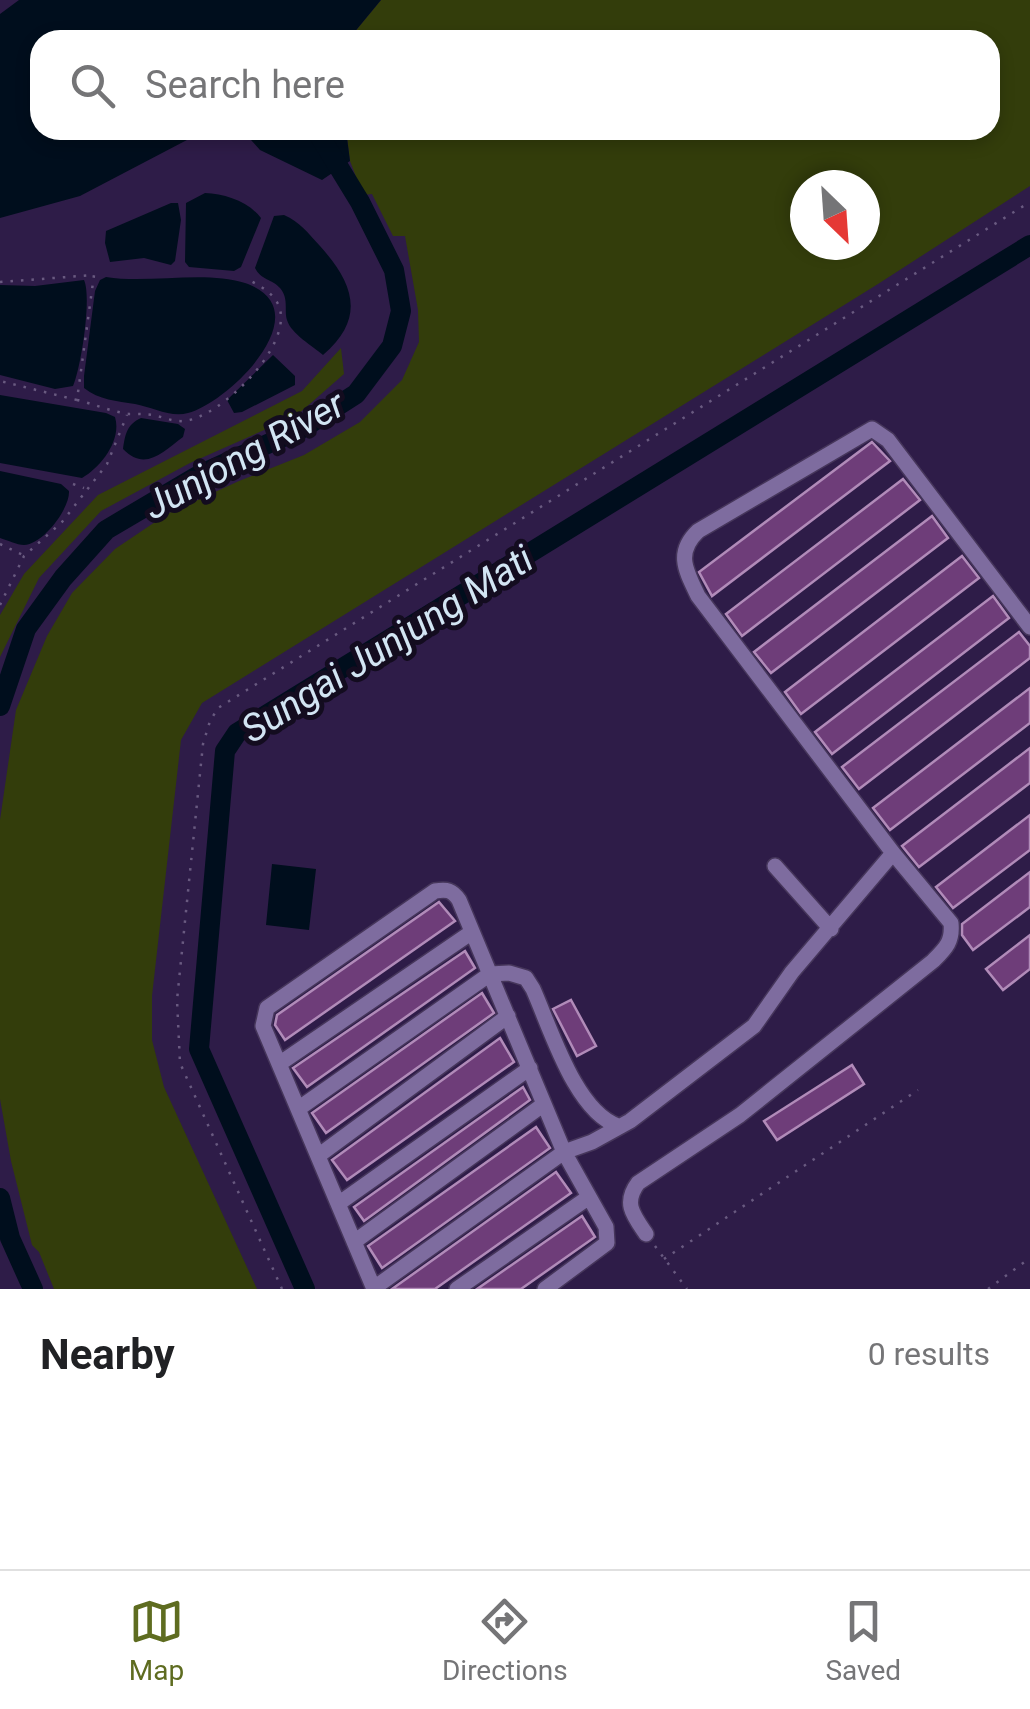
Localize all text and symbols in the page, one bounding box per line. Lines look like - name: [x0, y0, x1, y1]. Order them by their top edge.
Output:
- search box: [30, 30, 1000, 140]
- icon: search: [65, 58, 120, 113]
- text: Search here: [145, 63, 345, 107]
- north arrow: [790, 170, 880, 260]
- water label: Junjong River: [136, 381, 353, 528]
- water label: Sungai Junjung Mati: [233, 536, 541, 752]
- text: Nearby: [40, 1330, 175, 1379]
- text: 0 results: [868, 1335, 990, 1373]
- tab: Map: [129, 1594, 184, 1687]
- tab: Directions: [442, 1594, 568, 1687]
- tab: Saved: [825, 1594, 901, 1687]

